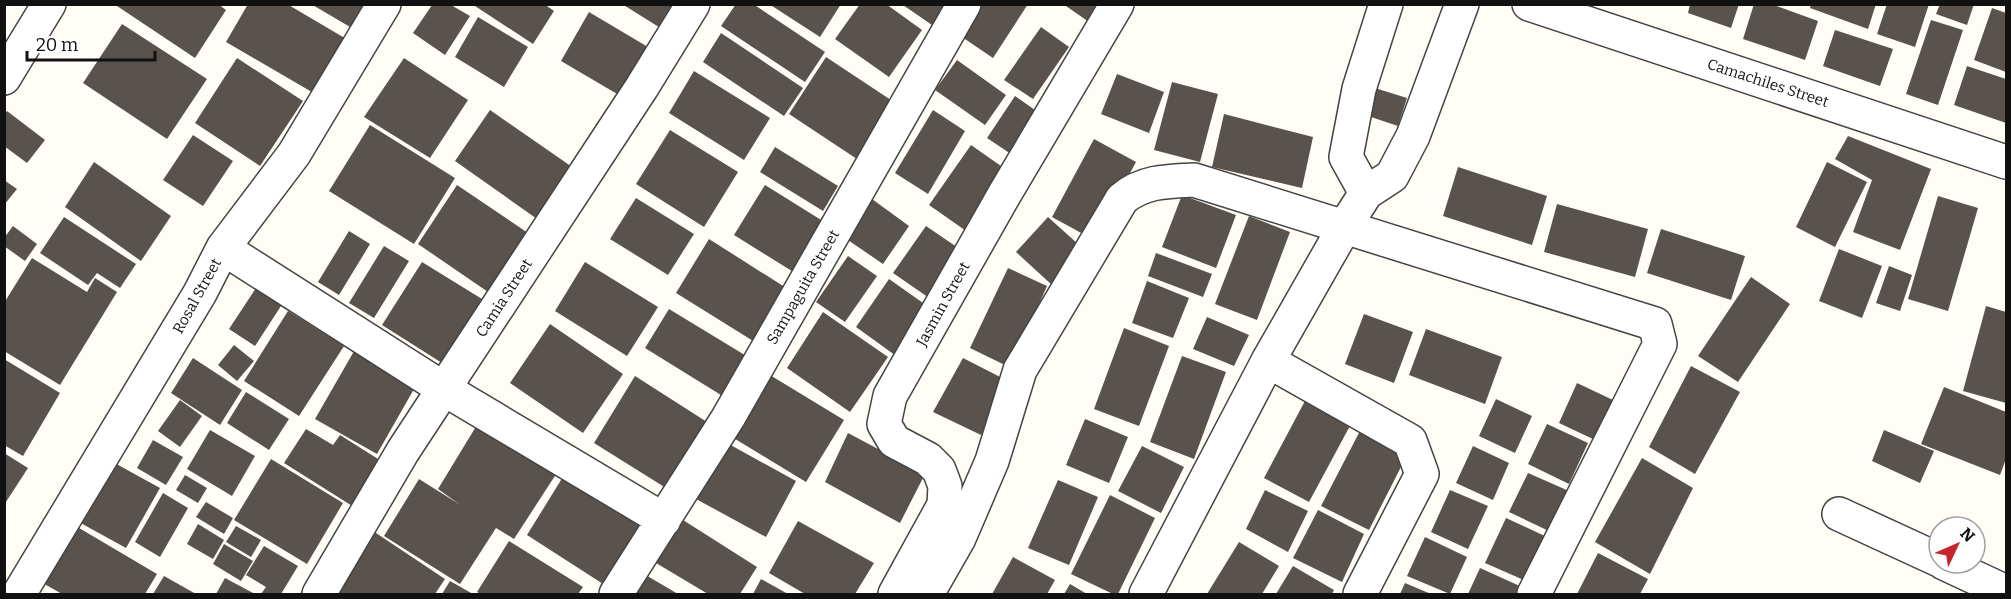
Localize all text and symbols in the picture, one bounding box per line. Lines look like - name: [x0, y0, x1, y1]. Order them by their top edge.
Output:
- scale bar: [27, 24, 154, 62]
- text: 20 m: [36, 34, 78, 56]
- street label: Camachiles Street: [1705, 55, 1831, 111]
- street label: Sampaguita Street: [763, 226, 843, 347]
- street label: Rosal Street: [169, 255, 225, 337]
- street label: Camia Street: [472, 255, 536, 341]
- street label: Jasmin Street: [912, 258, 974, 350]
- north arrow: [1927, 515, 1987, 575]
- text: N: [1956, 524, 1979, 546]

